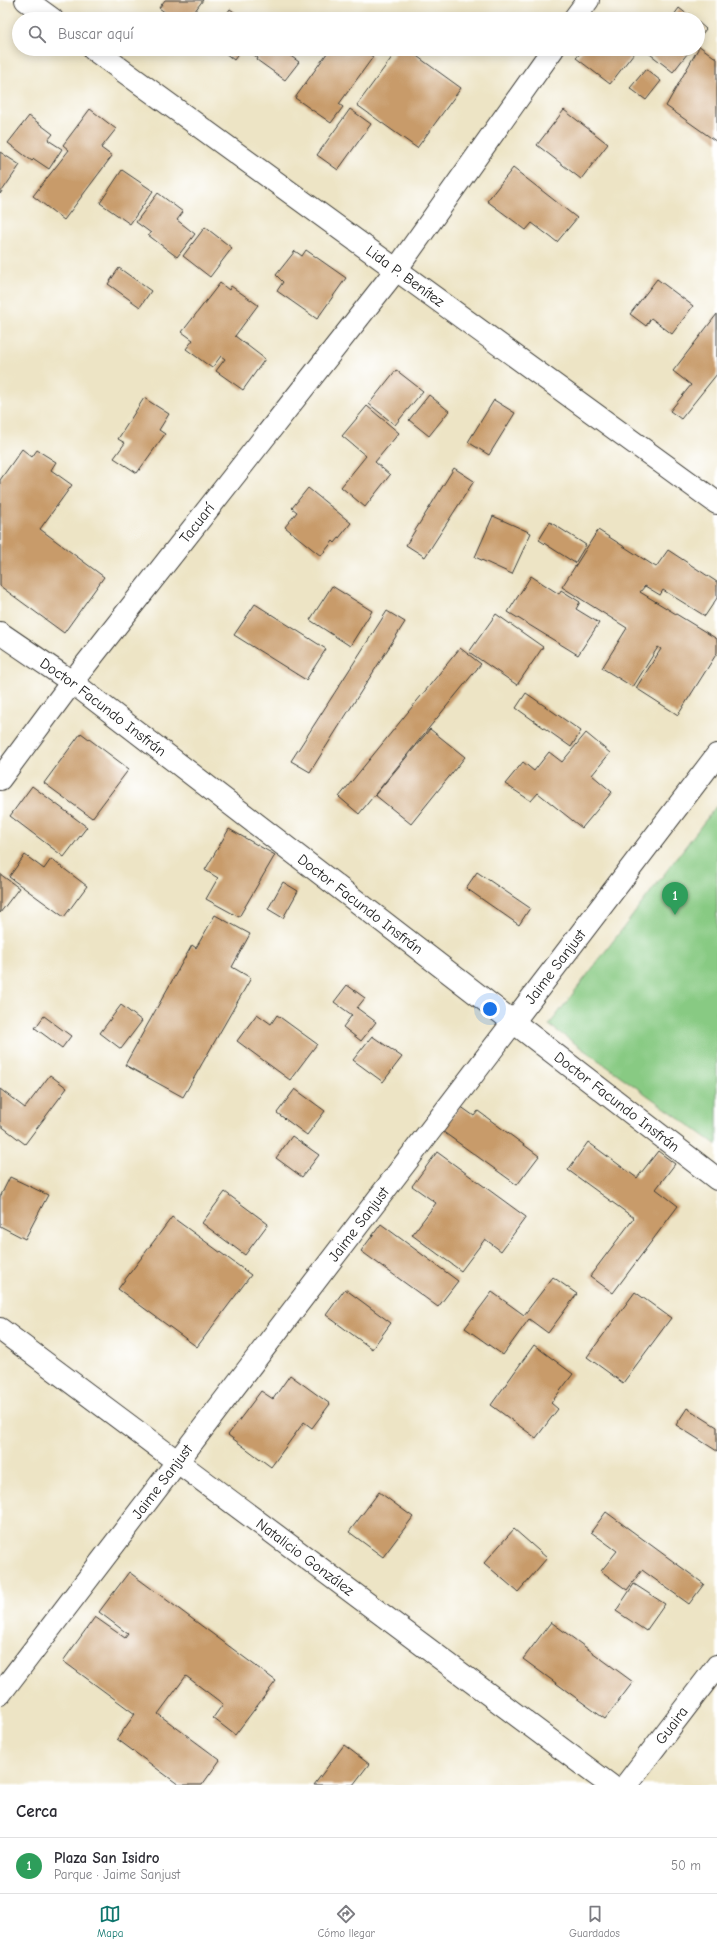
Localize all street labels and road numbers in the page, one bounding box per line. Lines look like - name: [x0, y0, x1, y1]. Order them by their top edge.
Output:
- street label: Lida P. Benítez: [362, 242, 448, 311]
- street label: Tacuarí: [176, 499, 219, 547]
- street label: Doctor Facundo Insfrán: [37, 654, 170, 760]
- street label: Doctor Facundo Insfrán: [294, 850, 426, 958]
- street label: Jaime Sanjust: [521, 925, 590, 1008]
- street label: Doctor Facundo Insfrán: [551, 1048, 683, 1156]
- street label: Jaime Sanjust: [324, 1183, 393, 1265]
- street label: Jaime Sanjust: [128, 1440, 197, 1523]
- street label: Natalicio González: [253, 1515, 358, 1600]
- street label: Guaira: [651, 1703, 692, 1748]

